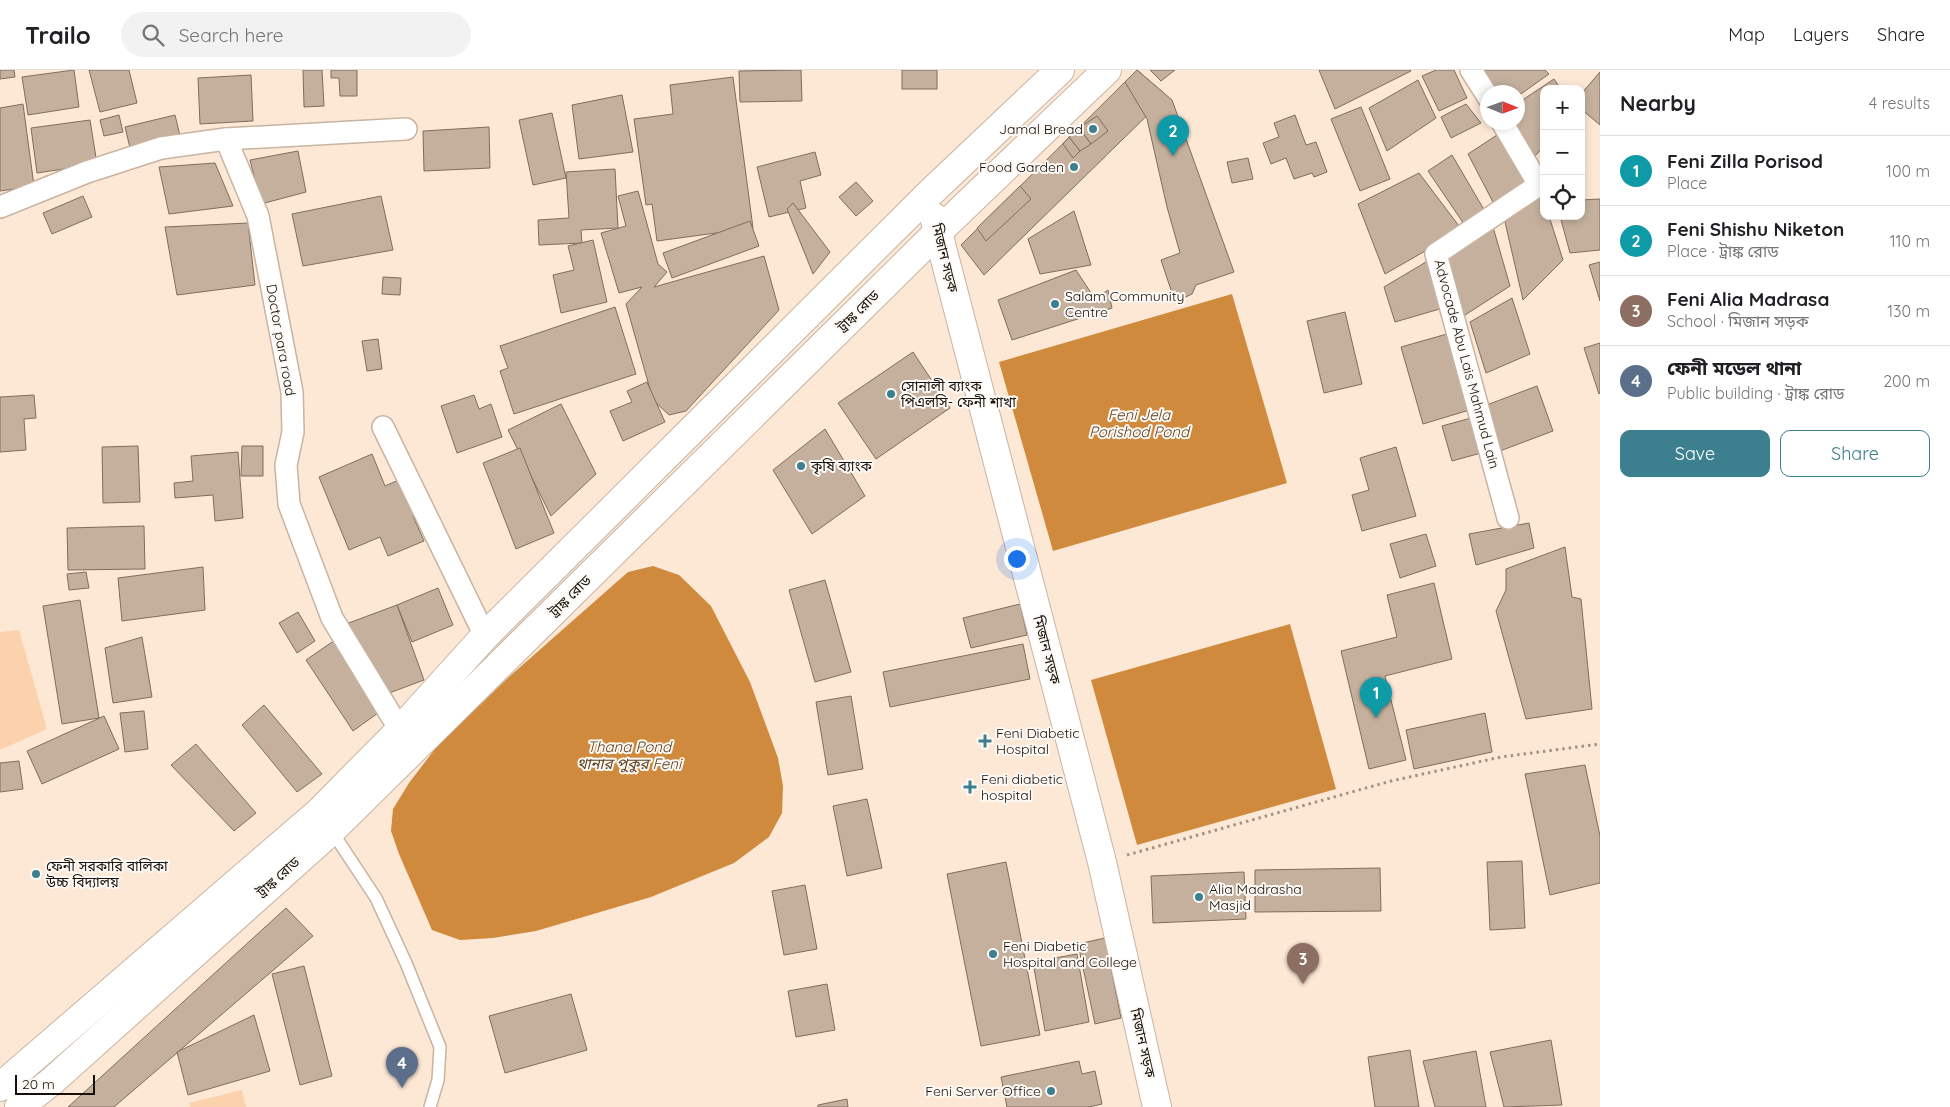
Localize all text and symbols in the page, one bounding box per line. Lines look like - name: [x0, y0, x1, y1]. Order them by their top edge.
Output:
- search box: [121, 12, 471, 57]
- text: Trailo: [25, 20, 91, 50]
- icon: search: [139, 21, 167, 49]
- text: Search here: [179, 23, 284, 47]
- text: Map: [1728, 23, 1765, 46]
- text: Layers: [1793, 23, 1849, 46]
- text: Share: [1877, 23, 1925, 46]
- north arrow: [1480, 85, 1525, 130]
- map controls: [1540, 85, 1585, 220]
- button: +: [1540, 85, 1585, 130]
- text: Nearby: [1620, 90, 1696, 116]
- text: 4 results: [1869, 93, 1930, 113]
- pin: 2: [1157, 115, 1189, 156]
- place label: Jamal Bread: [999, 120, 1083, 138]
- marker: Jamal Bread: [1087, 123, 1099, 135]
- button: −: [1540, 130, 1585, 175]
- text: Feni Zilla Porisod: [1667, 149, 1823, 173]
- place label: Food Garden: [979, 158, 1064, 176]
- marker: Food Garden: [1068, 161, 1080, 173]
- text: 1: [1633, 161, 1639, 181]
- text: 100 m: [1886, 161, 1930, 181]
- text: Place: [1667, 173, 1707, 193]
- button: locate: [1540, 175, 1585, 220]
- text: Feni Shishu Niketon: [1667, 217, 1844, 241]
- street label: মিজান সড়ক: [928, 221, 962, 295]
- text: 2: [1631, 231, 1641, 251]
- text: 110 m: [1890, 231, 1930, 251]
- text: Place · ট্রাঙ্ক রোড: [1667, 241, 1779, 261]
- street label: Advocade Abu Lais Mahmud Lain: [1430, 257, 1504, 471]
- street label: Doctor para road: [262, 283, 300, 397]
- street label: ট্রাঙ্ক রোড: [833, 286, 883, 336]
- place label: Salam Community Centre: [1065, 287, 1185, 321]
- text: Feni Alia Madrasa: [1667, 287, 1829, 311]
- marker: Salam Community Centre: [1049, 298, 1061, 310]
- text: 3: [1632, 301, 1640, 321]
- text: 130 m: [1887, 301, 1930, 321]
- text: School · মিজান সড়ক: [1667, 311, 1809, 331]
- text: ফেনী মডেল থানা: [1667, 356, 1801, 380]
- text: 4: [1631, 371, 1641, 391]
- text: 200 m: [1883, 371, 1930, 391]
- place label: সোনালী ব্যাংক পিএলসি- ফেনী শাখা: [900, 377, 1016, 411]
- text: Public building · ট্রাঙ্ক রোড: [1667, 383, 1844, 403]
- marker: সোনালী ব্যাংক পিএলসি- ফেনী শাখা: [885, 388, 897, 400]
- water label: Feni Jela Porishod Pond: [1089, 405, 1191, 441]
- button: Save: [1620, 430, 1770, 477]
- button: Share: [1780, 430, 1930, 477]
- place label: কৃষি ব্যাংক: [810, 457, 873, 475]
- marker: কৃষি ব্যাংক: [795, 460, 807, 472]
- your location: [1004, 546, 1030, 572]
- street label: ট্রাঙ্ক রোড: [545, 571, 595, 621]
- street label: মিজান সড়ক: [1029, 613, 1065, 687]
- pin: 1: [1360, 677, 1392, 718]
- place label: Feni Diabetic Hospital: [996, 724, 1079, 758]
- marker: Feni Diabetic Hospital: [978, 734, 992, 748]
- water label: Thana Pond থানার পুকুর Feni: [577, 737, 683, 773]
- place label: Feni diabetic hospital: [981, 770, 1063, 804]
- marker: Feni diabetic hospital: [963, 780, 977, 794]
- street label: ট্রাঙ্ক রোড: [252, 852, 304, 902]
- place label: ফেনী সরকারি বালিকা উচ্চ বিদ্যালয়: [45, 857, 168, 891]
- marker: ফেনী সরকারি বালিকা উচ্চ বিদ্যালয়: [30, 868, 42, 880]
- place label: Alia Madrasha Masjid: [1209, 880, 1302, 914]
- marker: Alia Madrasha Masjid: [1193, 891, 1205, 903]
- place label: Feni Diabetic Hospital and College: [1003, 937, 1137, 971]
- pin: 3: [1287, 943, 1319, 984]
- marker: Feni Diabetic Hospital and College: [987, 948, 999, 960]
- street label: মিজান সড়ক: [1126, 1006, 1160, 1080]
- pin: 4: [386, 1047, 418, 1088]
- scale bar: [15, 1072, 95, 1095]
- text: 20 m: [22, 1075, 55, 1093]
- place label: Feni Server Office: [925, 1082, 1041, 1100]
- marker: Feni Server Office: [1045, 1085, 1057, 1097]

